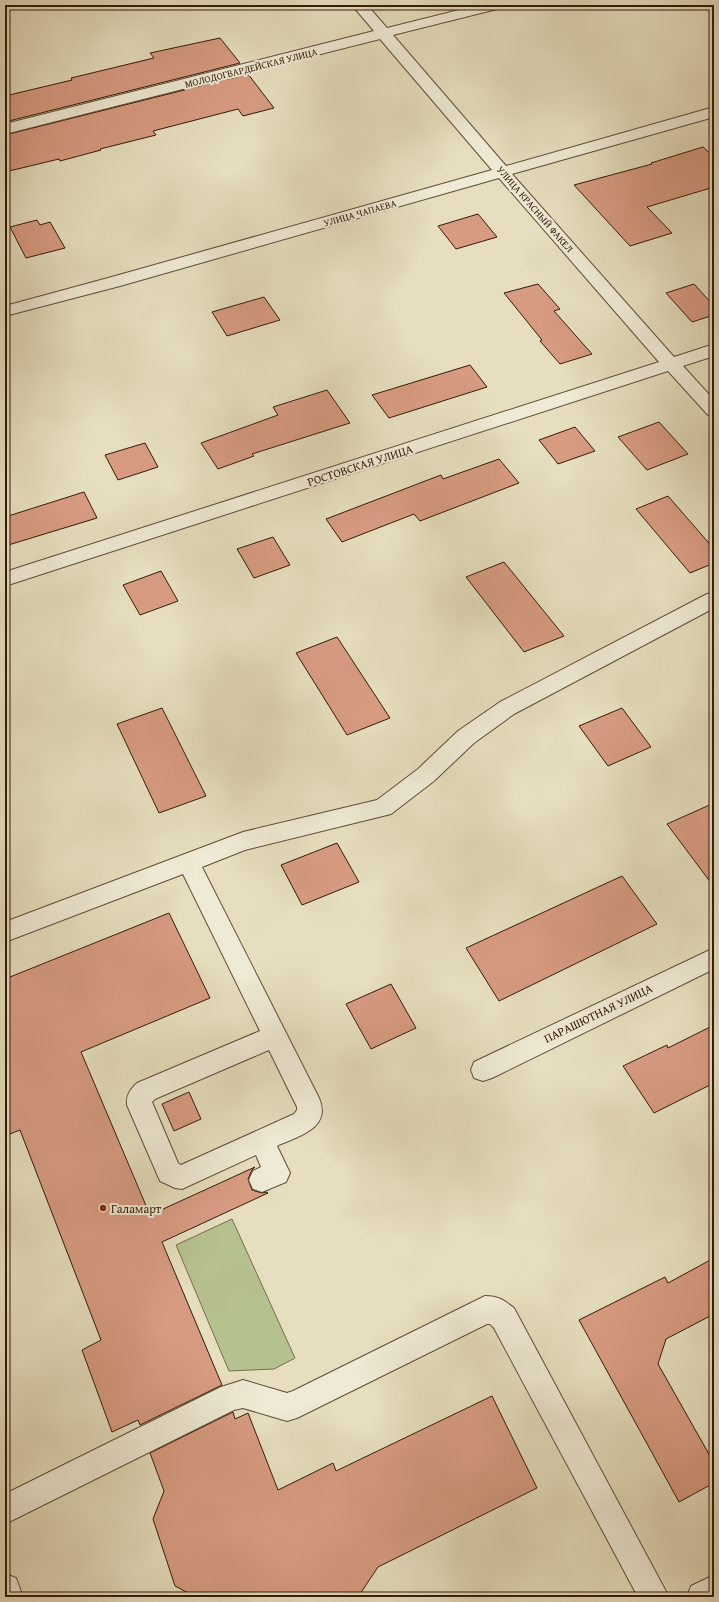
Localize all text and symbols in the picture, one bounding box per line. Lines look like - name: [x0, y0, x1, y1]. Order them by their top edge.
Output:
- street label: МОЛОДОГВАРДЕЙСКАЯ УЛИЦА: [183, 44, 319, 92]
- street label: УЛИЦА КРАСНЫЙ ФАКЕЛ: [493, 162, 577, 256]
- street label: УЛИЦА ЧАПАЕВА: [322, 195, 398, 231]
- street label: РОСТОВСКАЯ УЛИЦА: [305, 440, 416, 490]
- street label: ПАРАШЮТНАЯ УЛИЦА: [541, 979, 656, 1047]
- place label: Галамарт: [111, 1200, 162, 1217]
- marker: Галамарт: [98, 1203, 108, 1213]

